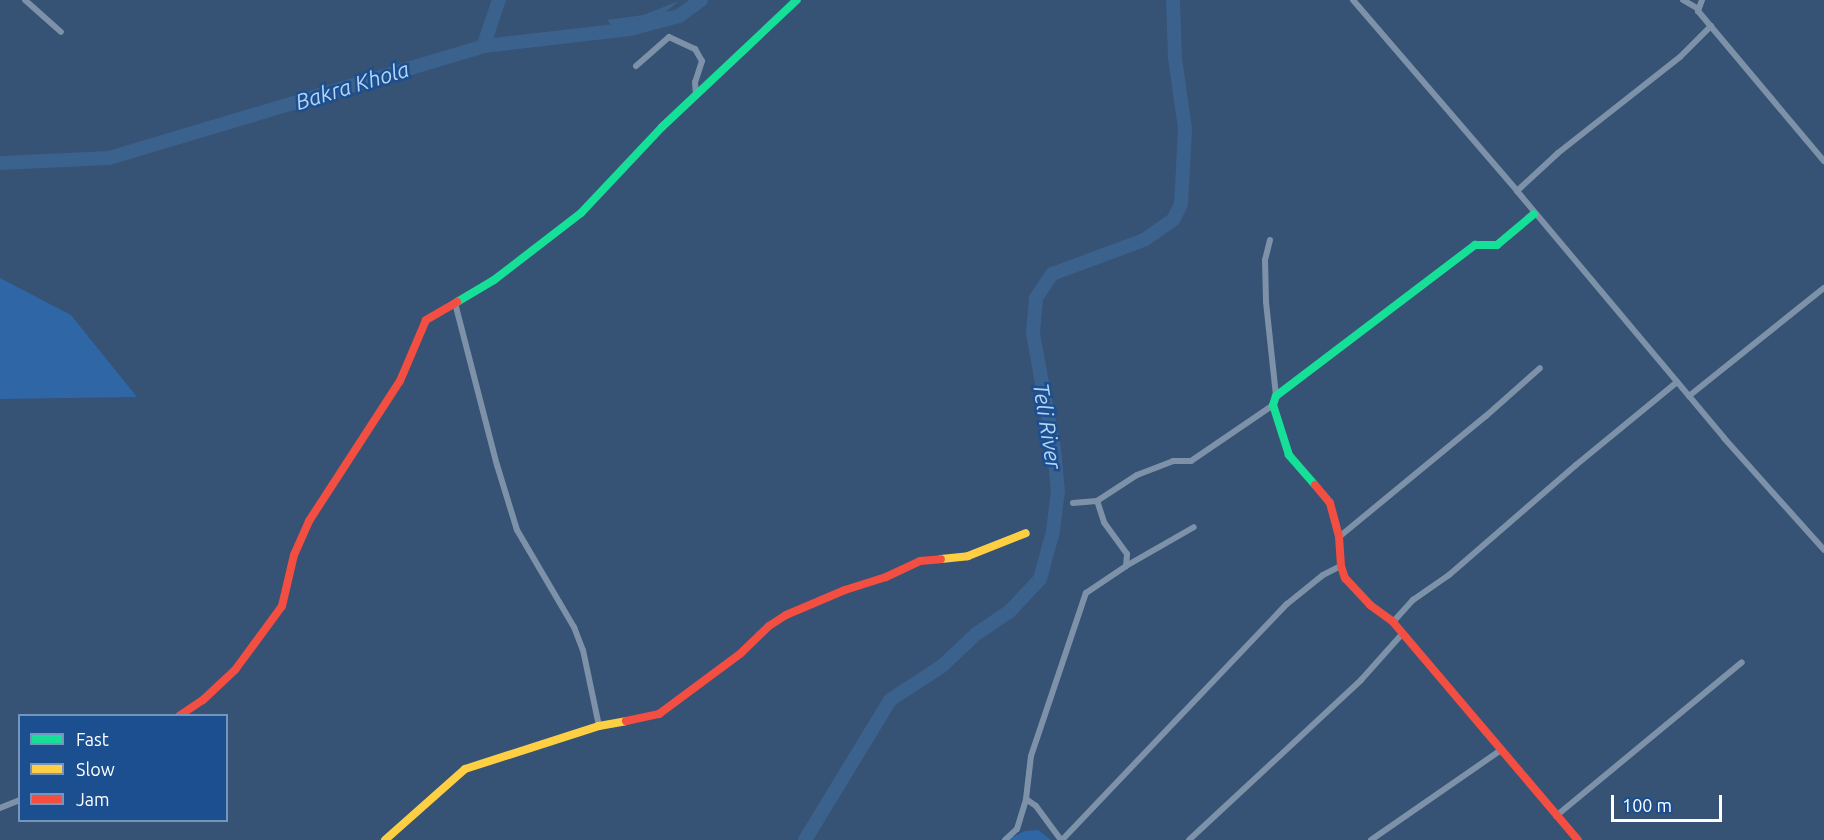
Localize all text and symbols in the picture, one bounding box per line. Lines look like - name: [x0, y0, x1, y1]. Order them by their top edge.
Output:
- water label: Bakra Khola: [292, 55, 412, 115]
- water label: Teli River: [1028, 381, 1068, 471]
- legend: [18, 714, 228, 822]
- text: Fast: [76, 729, 109, 749]
- text: Slow: [76, 759, 115, 779]
- scale bar: [1614, 783, 1725, 821]
- text: Jam: [76, 789, 110, 809]
- text: 100 m: [1622, 795, 1672, 815]

